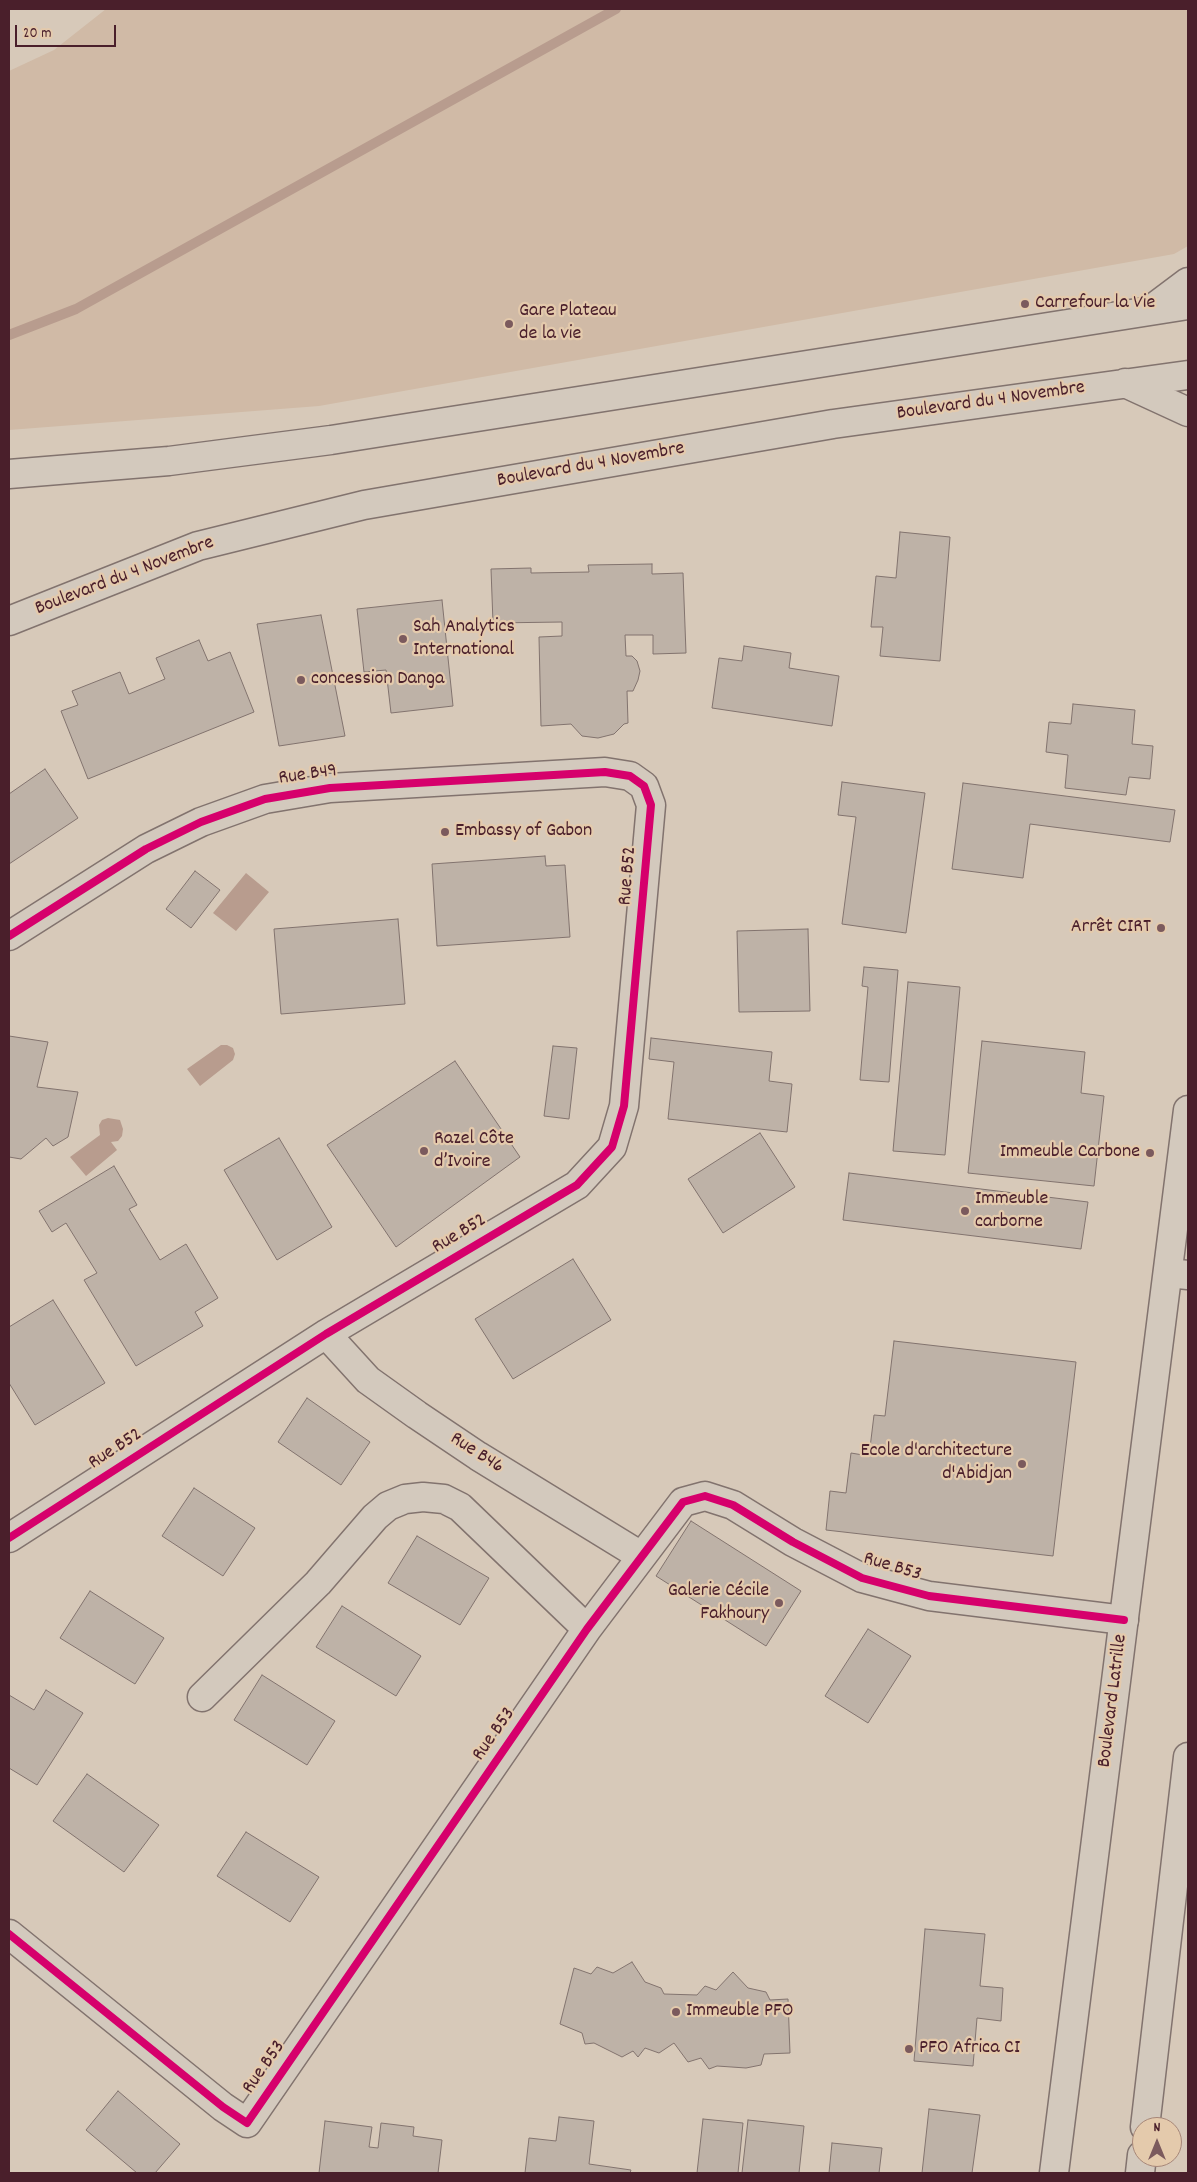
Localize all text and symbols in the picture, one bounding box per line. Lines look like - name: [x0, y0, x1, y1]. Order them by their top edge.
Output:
- scale bar: [18, 15, 119, 47]
- text: 20 m: [23, 23, 51, 45]
- place label: Carrefour la Vie: [1035, 292, 1155, 316]
- marker: Carrefour la Vie: [1019, 298, 1031, 310]
- place label: Gare Plateau de la vie: [519, 300, 617, 347]
- marker: Gare Plateau de la vie: [503, 318, 515, 330]
- street label: Boulevard du 4 Novembre: [895, 377, 1087, 427]
- street label: Boulevard du 4 Novembre: [496, 438, 686, 494]
- street label: Boulevard du 4 Novembre: [32, 532, 218, 622]
- place label: Sah Analytics International: [413, 616, 515, 663]
- marker: Sah Analytics International: [397, 633, 409, 645]
- place label: concession Danga: [311, 668, 444, 692]
- marker: concession Danga: [295, 674, 307, 686]
- street label: Rue B49: [277, 760, 339, 792]
- place label: Embassy of Gabon: [455, 820, 592, 844]
- marker: Embassy of Gabon: [439, 826, 451, 838]
- street label: Rue B52: [614, 845, 644, 907]
- place label: Arrêt CIRT: [1071, 916, 1151, 940]
- marker: Arrêt CIRT: [1155, 922, 1167, 934]
- place label: Razel Côte d’Ivoire: [434, 1128, 514, 1175]
- place label: Immeuble Carbone: [1000, 1141, 1140, 1165]
- marker: Razel Côte d’Ivoire: [418, 1145, 430, 1157]
- marker: Immeuble Carbone: [1144, 1147, 1156, 1159]
- place label: Immeuble carborne: [975, 1188, 1048, 1235]
- marker: Immeuble carborne: [959, 1205, 971, 1217]
- street label: Rue B52: [428, 1209, 492, 1261]
- street label: Rue B52: [85, 1424, 147, 1476]
- street label: Rue B46: [445, 1428, 507, 1480]
- place label: Ecole d'architecture d'Abidjan: [860, 1440, 1012, 1487]
- marker: Ecole d'architecture d'Abidjan: [1016, 1458, 1028, 1470]
- street label: Rue B53: [860, 1548, 924, 1588]
- place label: Galerie Cécile Fakhoury: [668, 1580, 769, 1627]
- marker: Galerie Cécile Fakhoury: [773, 1597, 785, 1609]
- street label: Boulevard Latrille: [1094, 1633, 1134, 1769]
- street label: Rue B53: [468, 1704, 522, 1766]
- place label: Immeuble PFO: [686, 2000, 793, 2024]
- marker: Immeuble PFO: [670, 2006, 682, 2018]
- street label: Rue B53: [238, 2037, 292, 2099]
- place label: PFO Africa CI: [919, 2037, 1020, 2061]
- marker: PFO Africa CI: [903, 2043, 915, 2055]
- north arrow: [1132, 2117, 1182, 2167]
- text: N: [1154, 2118, 1160, 2138]

